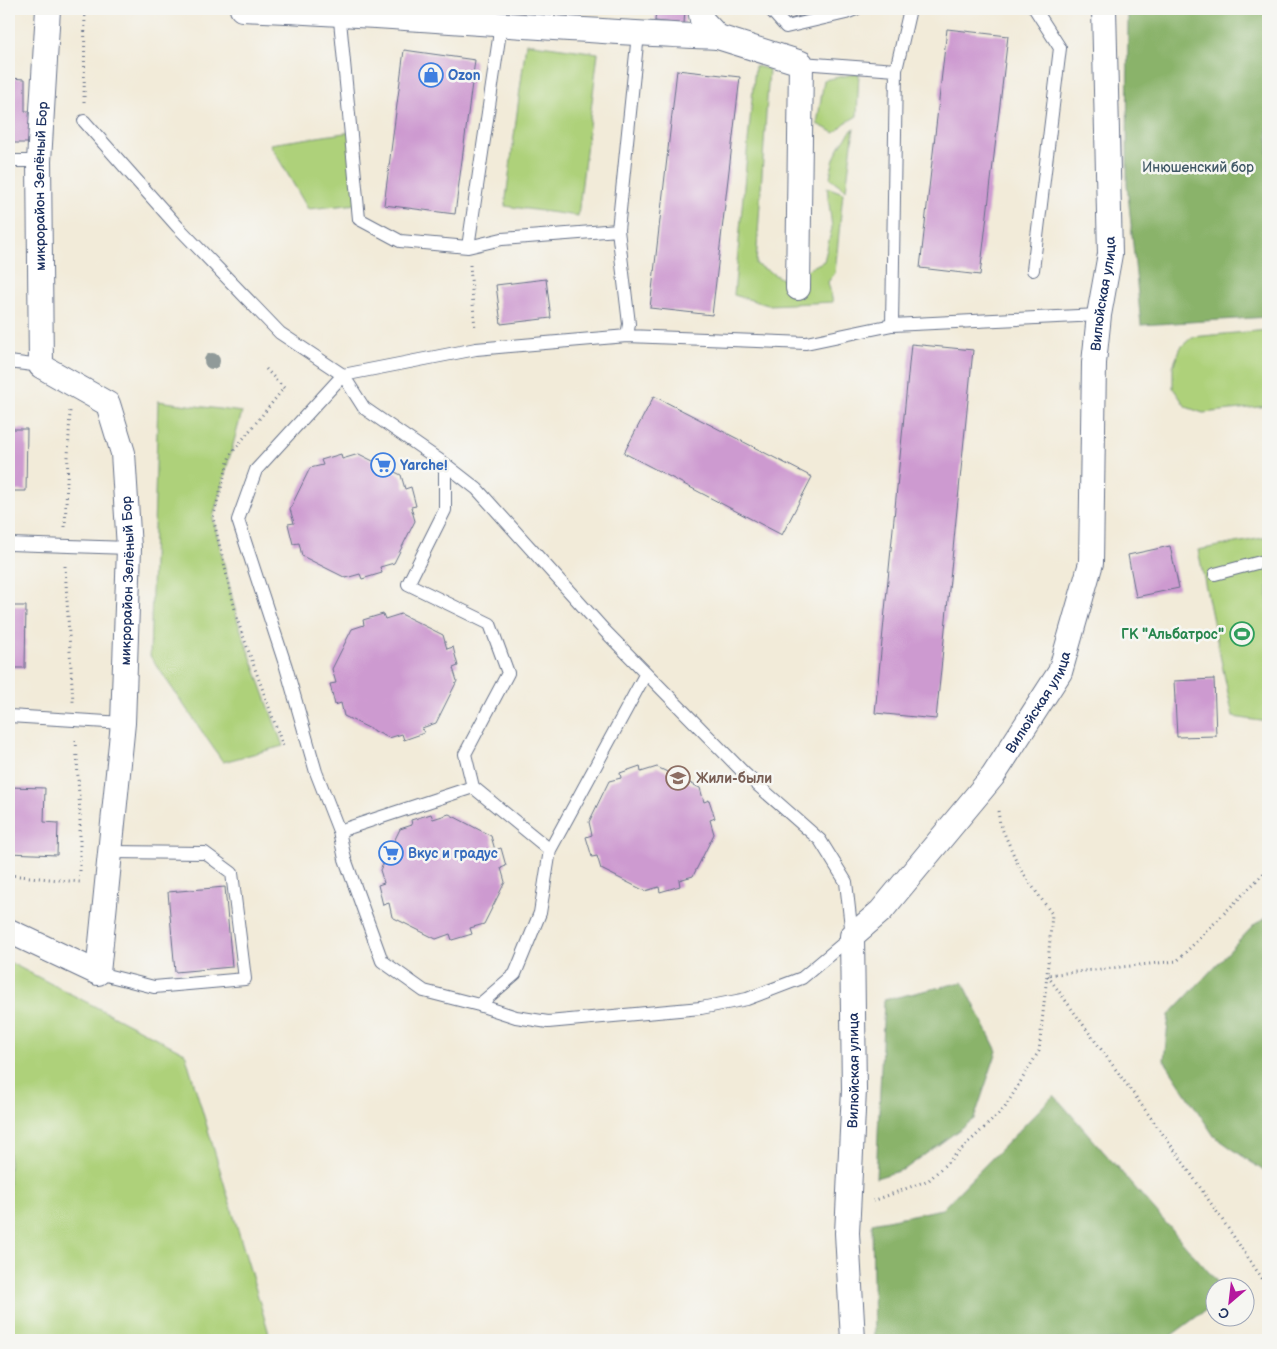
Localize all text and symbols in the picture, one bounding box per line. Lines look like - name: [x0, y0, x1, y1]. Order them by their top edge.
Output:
- shop icon: Ozon: [418, 62, 444, 88]
- place label: Ozon: [448, 67, 481, 84]
- street label: микрорайон Зелёный Бор: [30, 101, 51, 271]
- park label: Инюшенский бор: [1142, 159, 1254, 176]
- street label: Вилюйская улица: [1087, 236, 1119, 352]
- supermarket icon: Yarche!: [370, 452, 396, 478]
- place label: Yarche!: [400, 457, 448, 474]
- street label: микрорайон Зелёный Бор: [116, 496, 138, 666]
- sports icon: ГК "Альбатрос": [1229, 621, 1255, 647]
- place label: ГК "Альбатрос": [1121, 626, 1224, 643]
- street label: Вилюйская улица: [1002, 649, 1074, 756]
- school or university icon: Жили-были: [665, 765, 691, 791]
- place label: Жили-были: [696, 770, 772, 787]
- supermarket icon: Вкус и градус: [378, 840, 404, 866]
- place label: Вкус и градус: [408, 845, 498, 862]
- street label: Вилюйская улица: [844, 1012, 863, 1129]
- north arrow: [1204, 1276, 1254, 1326]
- text: С: [1216, 1303, 1232, 1323]

